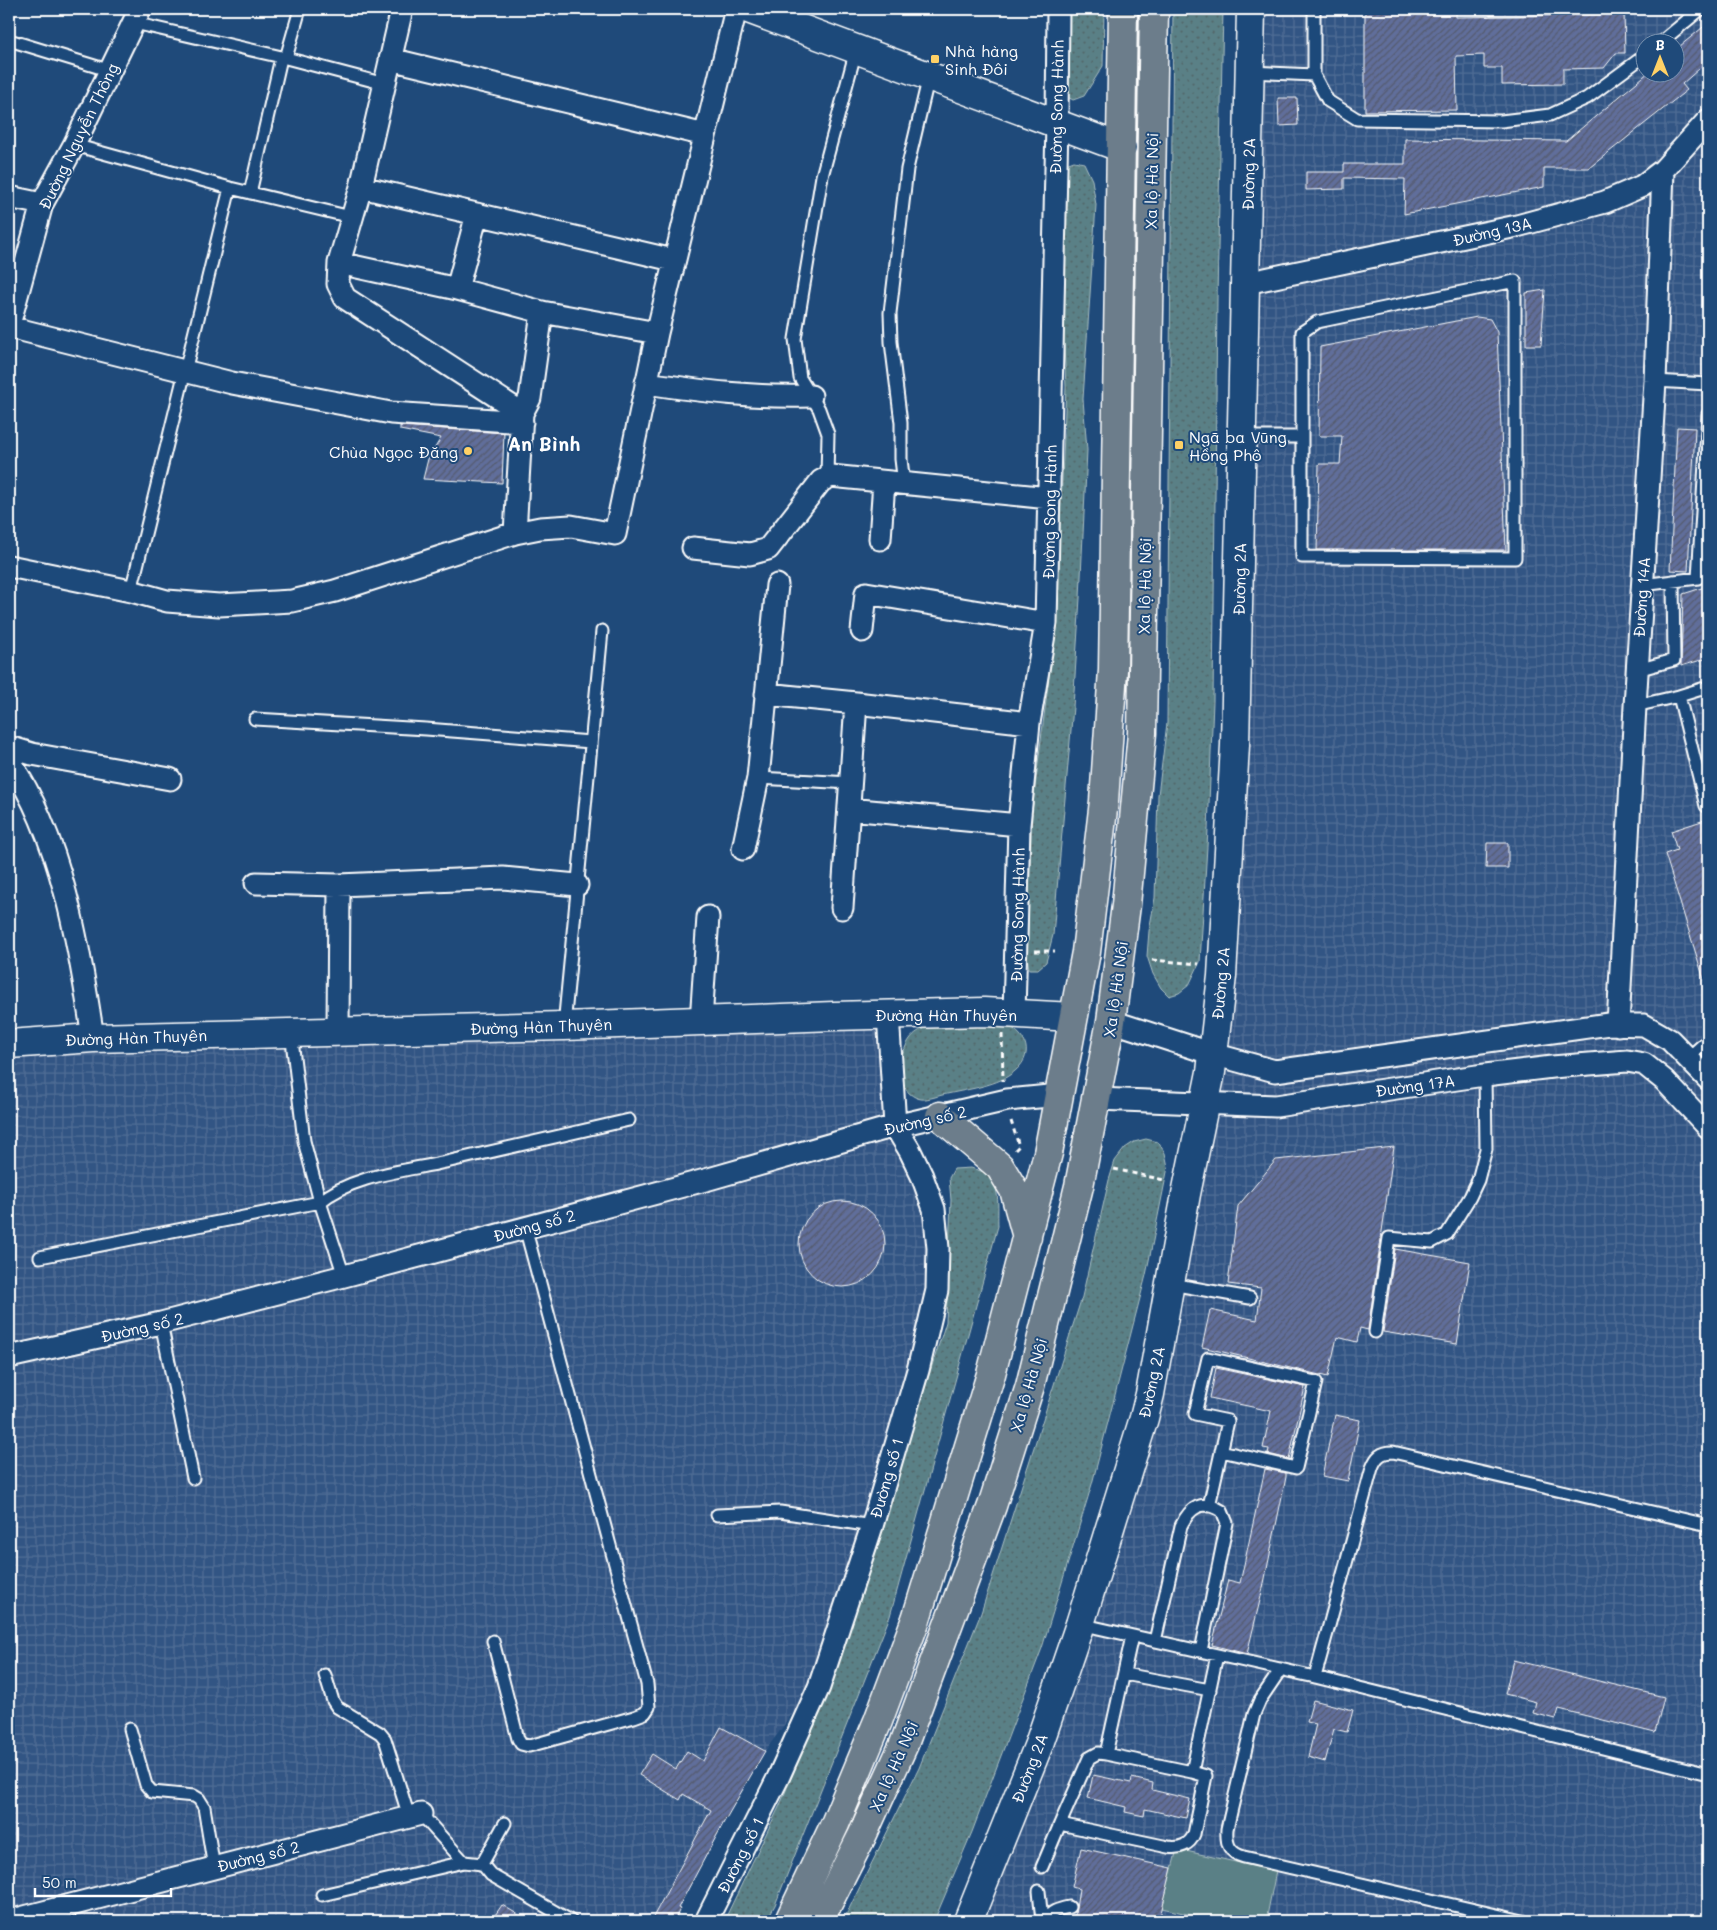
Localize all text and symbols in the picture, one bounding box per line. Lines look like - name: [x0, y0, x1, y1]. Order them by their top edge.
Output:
- north arrow: [1634, 32, 1684, 82]
- text: B: [1655, 35, 1665, 54]
- place label: Nhà hàng Sinh Đôi: [945, 40, 1018, 79]
- street label: Đường Song Hành: [1044, 40, 1068, 174]
- marker: Nhà hàng Sinh Đôi: [929, 53, 941, 65]
- street label: Đường Nguyễn Thông: [33, 59, 123, 213]
- street label: Xa lộ Hà Nội: [1140, 132, 1162, 230]
- street label: Đường 2A: [1237, 137, 1259, 211]
- street label: Đường 13A: [1450, 212, 1534, 250]
- place label: Ngã ba Vũng Hồng Phô: [1189, 426, 1287, 465]
- district label: An Bình: [508, 431, 580, 456]
- marker: Ngã ba Vũng Hồng Phô: [1173, 439, 1185, 451]
- place label: Chùa Ngọc Đăng: [329, 441, 458, 462]
- marker: Chùa Ngọc Đăng: [462, 445, 474, 457]
- street label: Đường Song Hành: [1037, 445, 1061, 579]
- street label: Xa lộ Hà Nội: [1133, 537, 1155, 635]
- street label: Đường 2A: [1228, 542, 1250, 616]
- street label: Đường 14A: [1628, 556, 1654, 638]
- street label: Đường Song Hành: [1005, 848, 1029, 982]
- street label: Xa lộ Hà Nội: [1098, 939, 1132, 1039]
- street label: Đường 2A: [1206, 946, 1234, 1020]
- street label: Đường Hàn Thuyên: [875, 1004, 1017, 1025]
- street label: Đường Hàn Thuyên: [470, 1013, 612, 1039]
- street label: Đường Hàn Thuyên: [65, 1024, 207, 1050]
- street label: Đường 17A: [1374, 1069, 1456, 1101]
- street label: Đường số 2: [882, 1100, 968, 1140]
- street label: Đường số 2: [491, 1204, 577, 1246]
- street label: Đường số 2: [99, 1307, 185, 1347]
- street label: Xa lộ Hà Nội: [1005, 1335, 1051, 1435]
- street label: Đường 2A: [1133, 1344, 1169, 1420]
- street label: Đường số 1: [865, 1435, 907, 1521]
- street label: Xa lộ Hà Nội: [864, 1717, 922, 1815]
- street label: Đường 2A: [1006, 1730, 1052, 1806]
- street label: Đường số 1: [712, 1813, 768, 1897]
- street label: Đường số 2: [215, 1836, 301, 1876]
- scale bar: [35, 1865, 171, 1897]
- text: 50 m: [42, 1872, 77, 1892]

